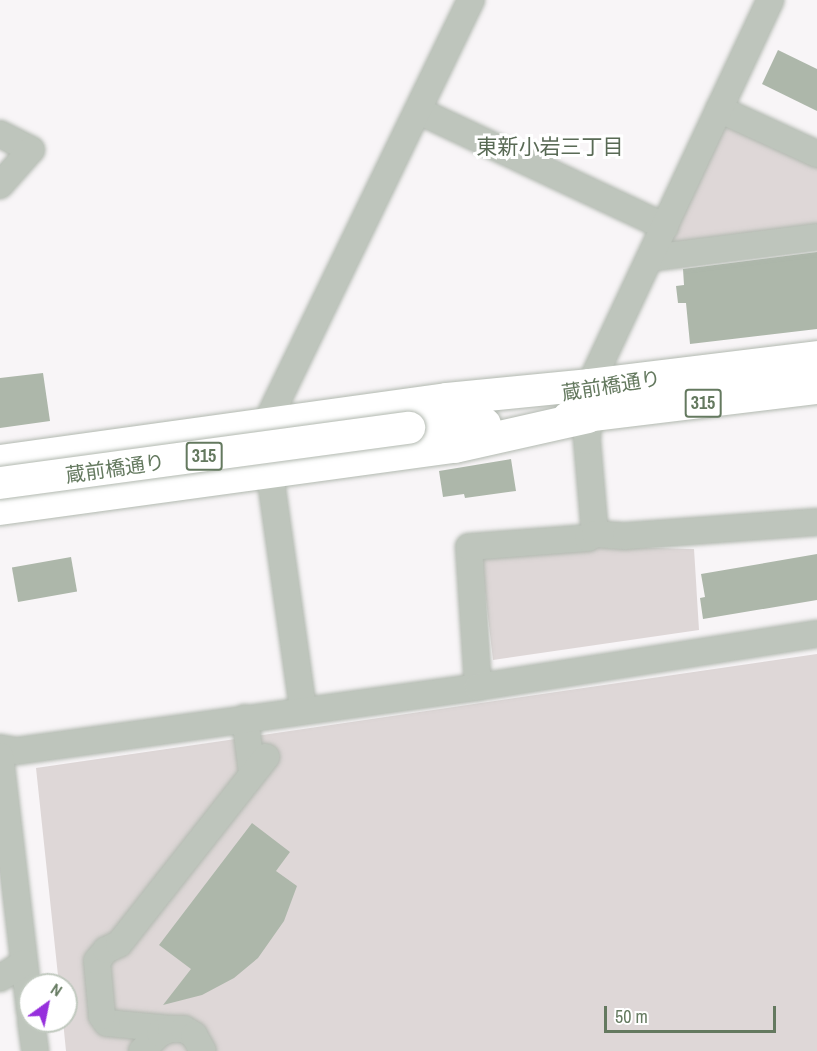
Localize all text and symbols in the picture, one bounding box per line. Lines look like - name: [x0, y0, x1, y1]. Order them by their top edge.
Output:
- district label: 東新小岩三丁目: [477, 134, 623, 160]
- street label: 蔵前橋通り: [560, 365, 662, 405]
- road number: 315: [684, 388, 722, 418]
- road number: 315: [184, 441, 224, 471]
- street label: 蔵前橋通り: [64, 449, 166, 487]
- north arrow: [18, 973, 78, 1033]
- text: N: [47, 978, 67, 1001]
- scale bar: [607, 994, 780, 1032]
- text: 50 m: [615, 1004, 648, 1029]

